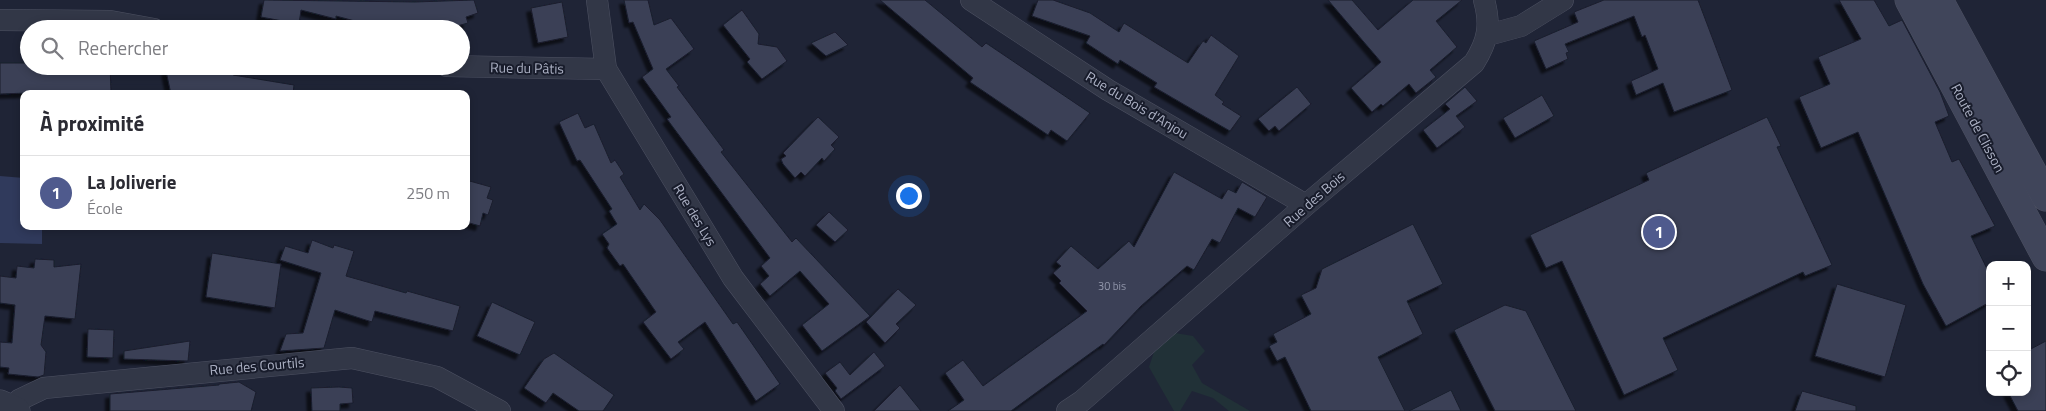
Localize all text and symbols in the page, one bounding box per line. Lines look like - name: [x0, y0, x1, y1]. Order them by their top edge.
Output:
- search box: [20, 20, 470, 75]
- text: Rechercher: [78, 33, 168, 62]
- icon: search: [38, 34, 66, 62]
- street label: Rue du Pâtis: [490, 56, 564, 79]
- street label: Rue du Bois d'Anjou: [1082, 66, 1192, 144]
- street label: Route de Clisson: [1946, 80, 2011, 176]
- text: À proximité: [40, 107, 144, 139]
- street label: Rue des Bois: [1278, 166, 1349, 231]
- text: La Joliverie: [87, 167, 176, 196]
- street label: Rue des Lys: [669, 180, 722, 250]
- text: 1: [52, 181, 60, 205]
- text: 250 m: [406, 181, 450, 205]
- your location: [896, 183, 922, 209]
- text: École: [87, 196, 123, 220]
- pin: 1: [1643, 213, 1675, 251]
- map controls: [1986, 261, 2031, 396]
- button: +: [1986, 261, 2031, 306]
- house number: 30 bis: [1098, 278, 1126, 294]
- button: −: [1986, 306, 2031, 351]
- street label: Rue des Courtils: [209, 351, 305, 380]
- button: locate: [1986, 351, 2031, 396]

